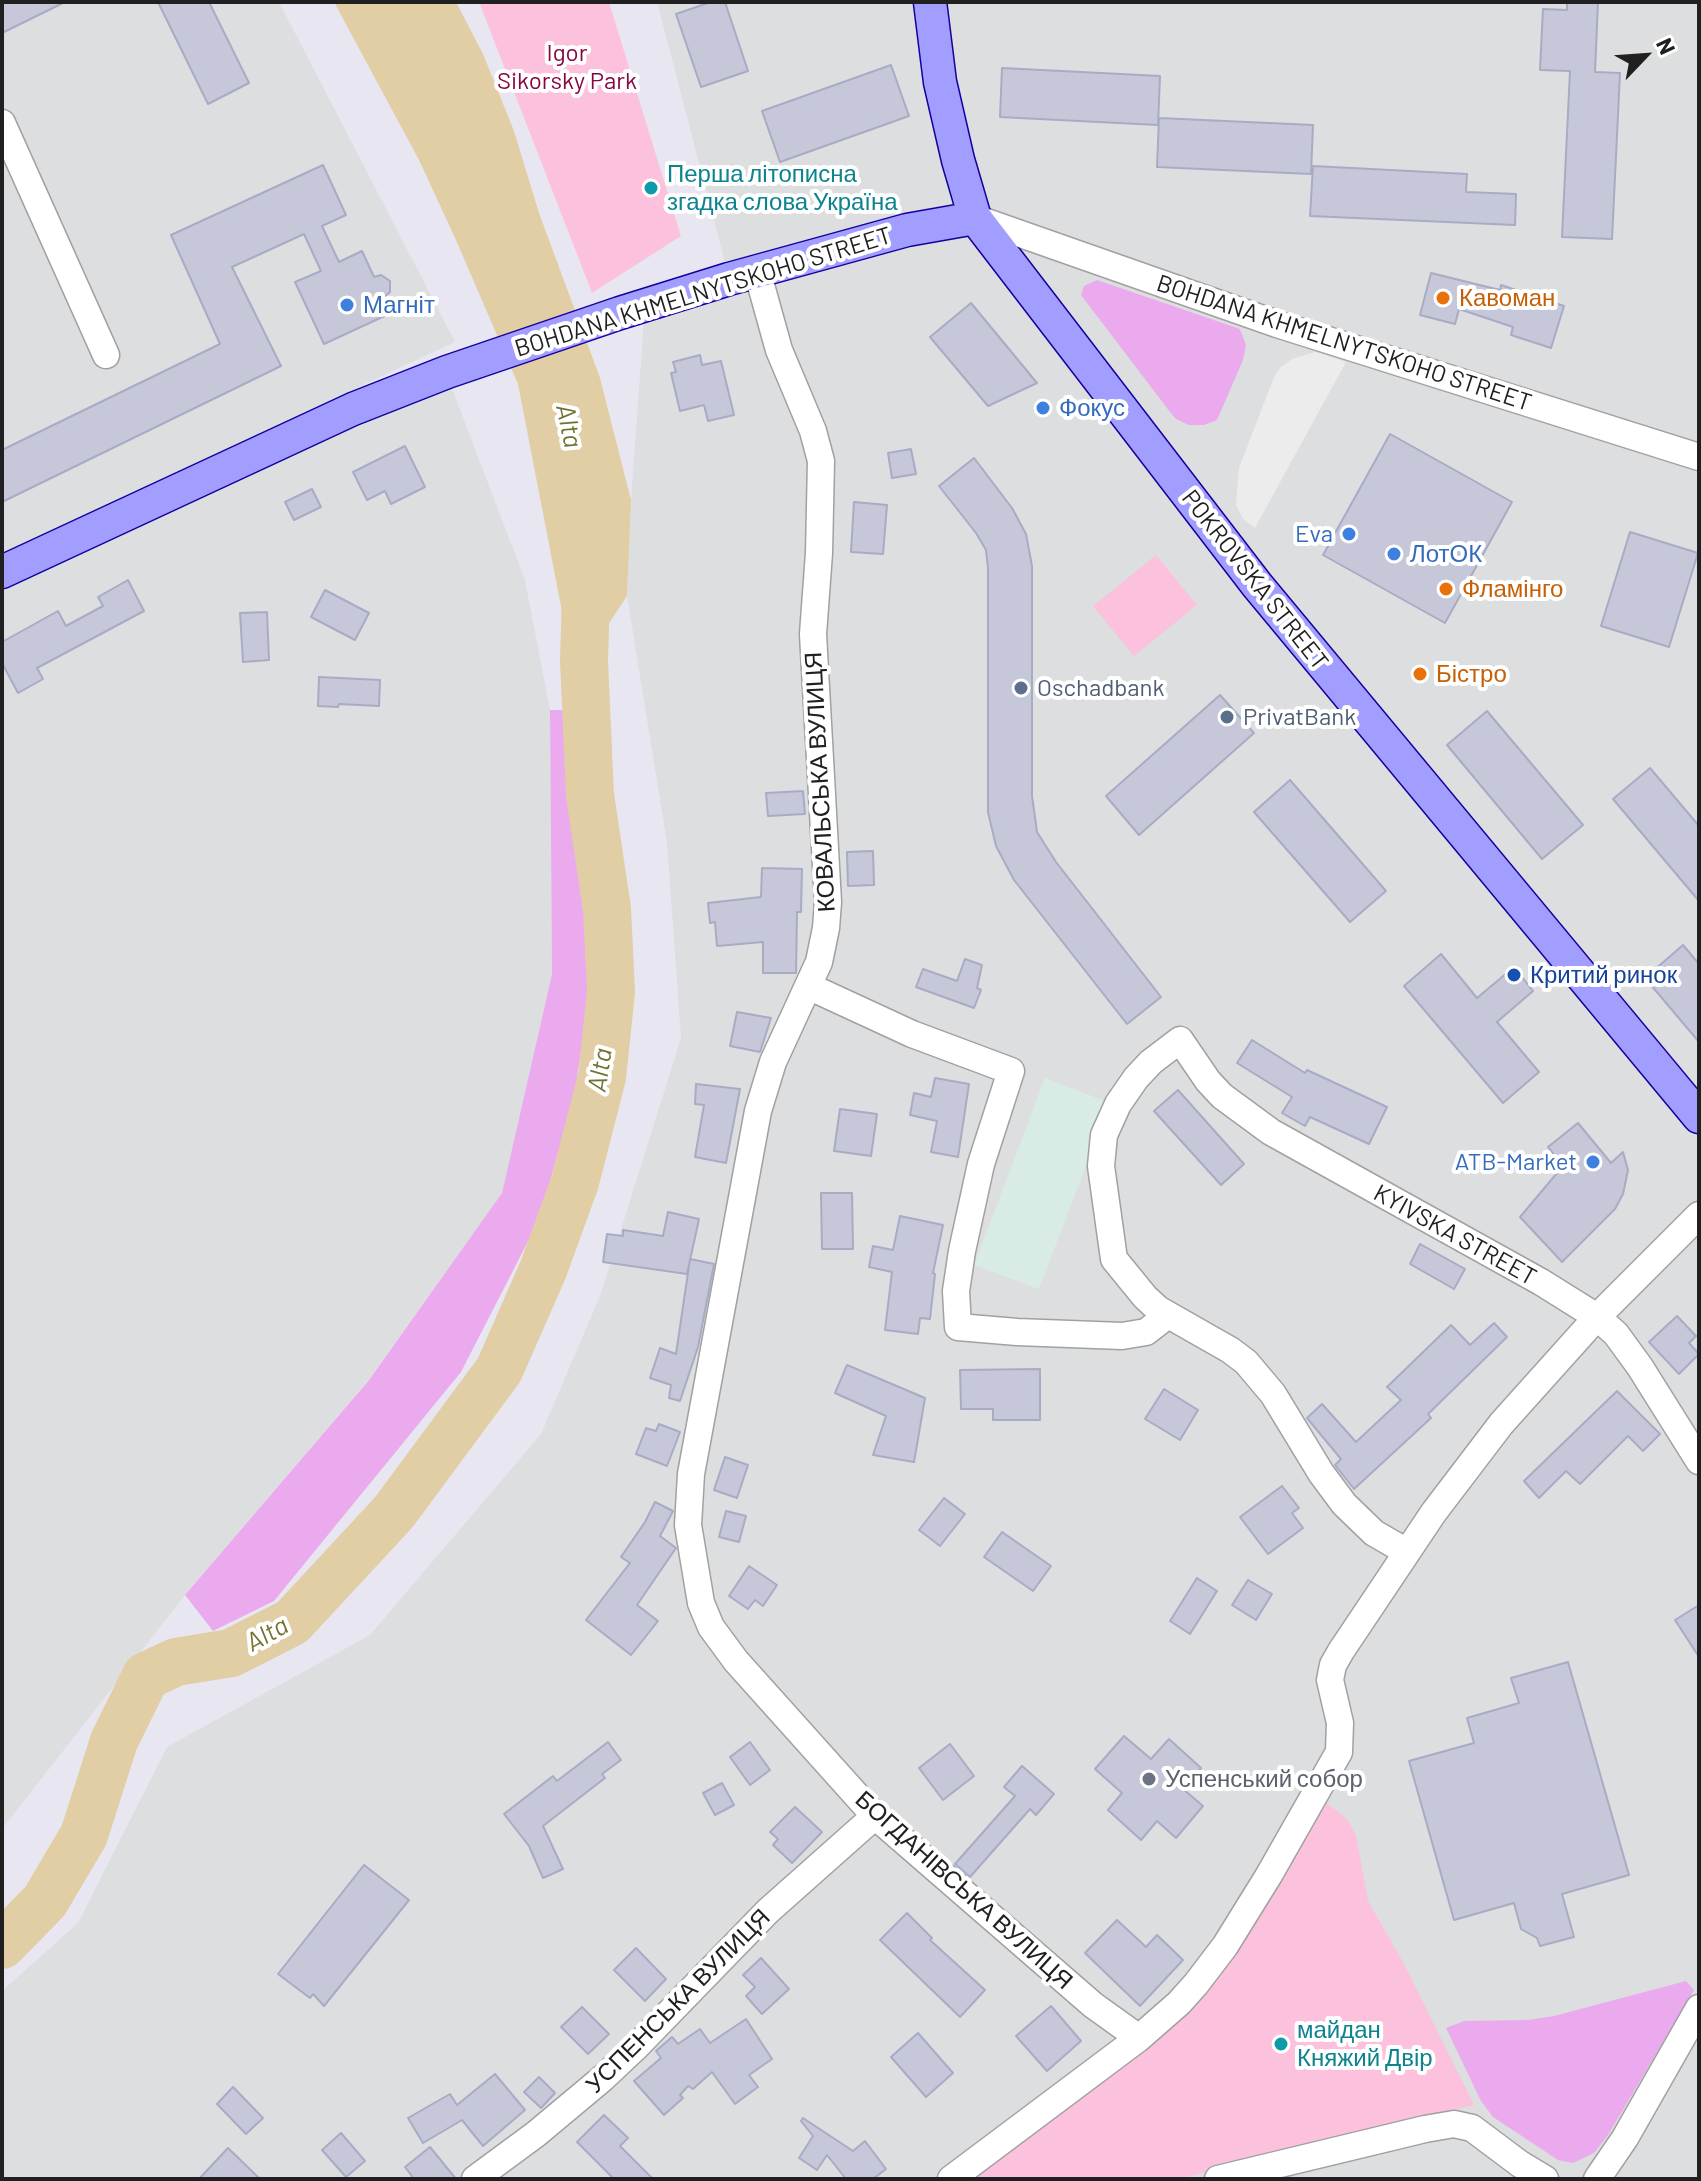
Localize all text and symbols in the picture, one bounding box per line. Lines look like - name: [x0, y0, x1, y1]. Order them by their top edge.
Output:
- north arrow: [1605, 16, 1685, 96]
- text: N: [1652, 34, 1682, 58]
- park label: Igor Sikorsky Park: [497, 39, 637, 95]
- place label: Перша літописна згадка слова Україна: [667, 160, 898, 216]
- marker: Перша літописна згадка слова Україна: [642, 179, 660, 197]
- street label: BOHDANA KHMELNYTSKOHO STREET: [511, 221, 895, 363]
- street label: BOHDANA KHMELNYTSKOHO STREET: [1153, 269, 1535, 417]
- place label: Кавоман: [1459, 284, 1555, 312]
- marker: Кавоман: [1434, 289, 1452, 307]
- place label: Магніт: [363, 291, 435, 319]
- marker: Магніт: [338, 296, 356, 314]
- place label: Фокус: [1059, 394, 1125, 422]
- marker: Фокус: [1034, 399, 1052, 417]
- water label: Alta: [549, 401, 589, 451]
- street label: POKROVSKA STREET: [1176, 484, 1334, 676]
- place label: Eva: [1295, 520, 1333, 548]
- marker: Eva: [1340, 525, 1358, 543]
- place label: ЛотОК: [1410, 540, 1482, 568]
- marker: ЛотОК: [1385, 545, 1403, 563]
- place label: Фламінго: [1462, 575, 1563, 603]
- marker: Фламінго: [1437, 580, 1455, 598]
- street label: КОВАЛЬСЬКА ВУЛИЦЯ: [799, 651, 841, 913]
- place label: Бістро: [1436, 660, 1507, 688]
- marker: Бістро: [1411, 665, 1429, 683]
- place label: Oschadbank: [1037, 674, 1165, 702]
- marker: Oschadbank: [1012, 679, 1030, 697]
- place label: PrivatBank: [1243, 703, 1356, 731]
- marker: PrivatBank: [1218, 708, 1236, 726]
- place label: Критий ринок: [1530, 961, 1677, 989]
- marker: Критий ринок: [1505, 966, 1523, 984]
- water label: Alta: [581, 1046, 619, 1094]
- place label: ATB-Market: [1455, 1148, 1577, 1176]
- marker: ATB-Market: [1584, 1153, 1602, 1171]
- street label: KYIVSKA STREET: [1369, 1178, 1541, 1292]
- water label: Alta: [240, 1610, 294, 1658]
- place label: Успенський собор: [1165, 1765, 1363, 1793]
- marker: Успенський собор: [1140, 1770, 1158, 1788]
- street label: БОГДАНІВСЬКА ВУЛИЦЯ: [849, 1785, 1079, 1995]
- street label: УСПЕНСЬКА ВУЛИЦЯ: [580, 1903, 776, 2099]
- place label: майдан Княжий Двір: [1297, 2016, 1433, 2072]
- marker: майдан Княжий Двір: [1272, 2035, 1290, 2053]

